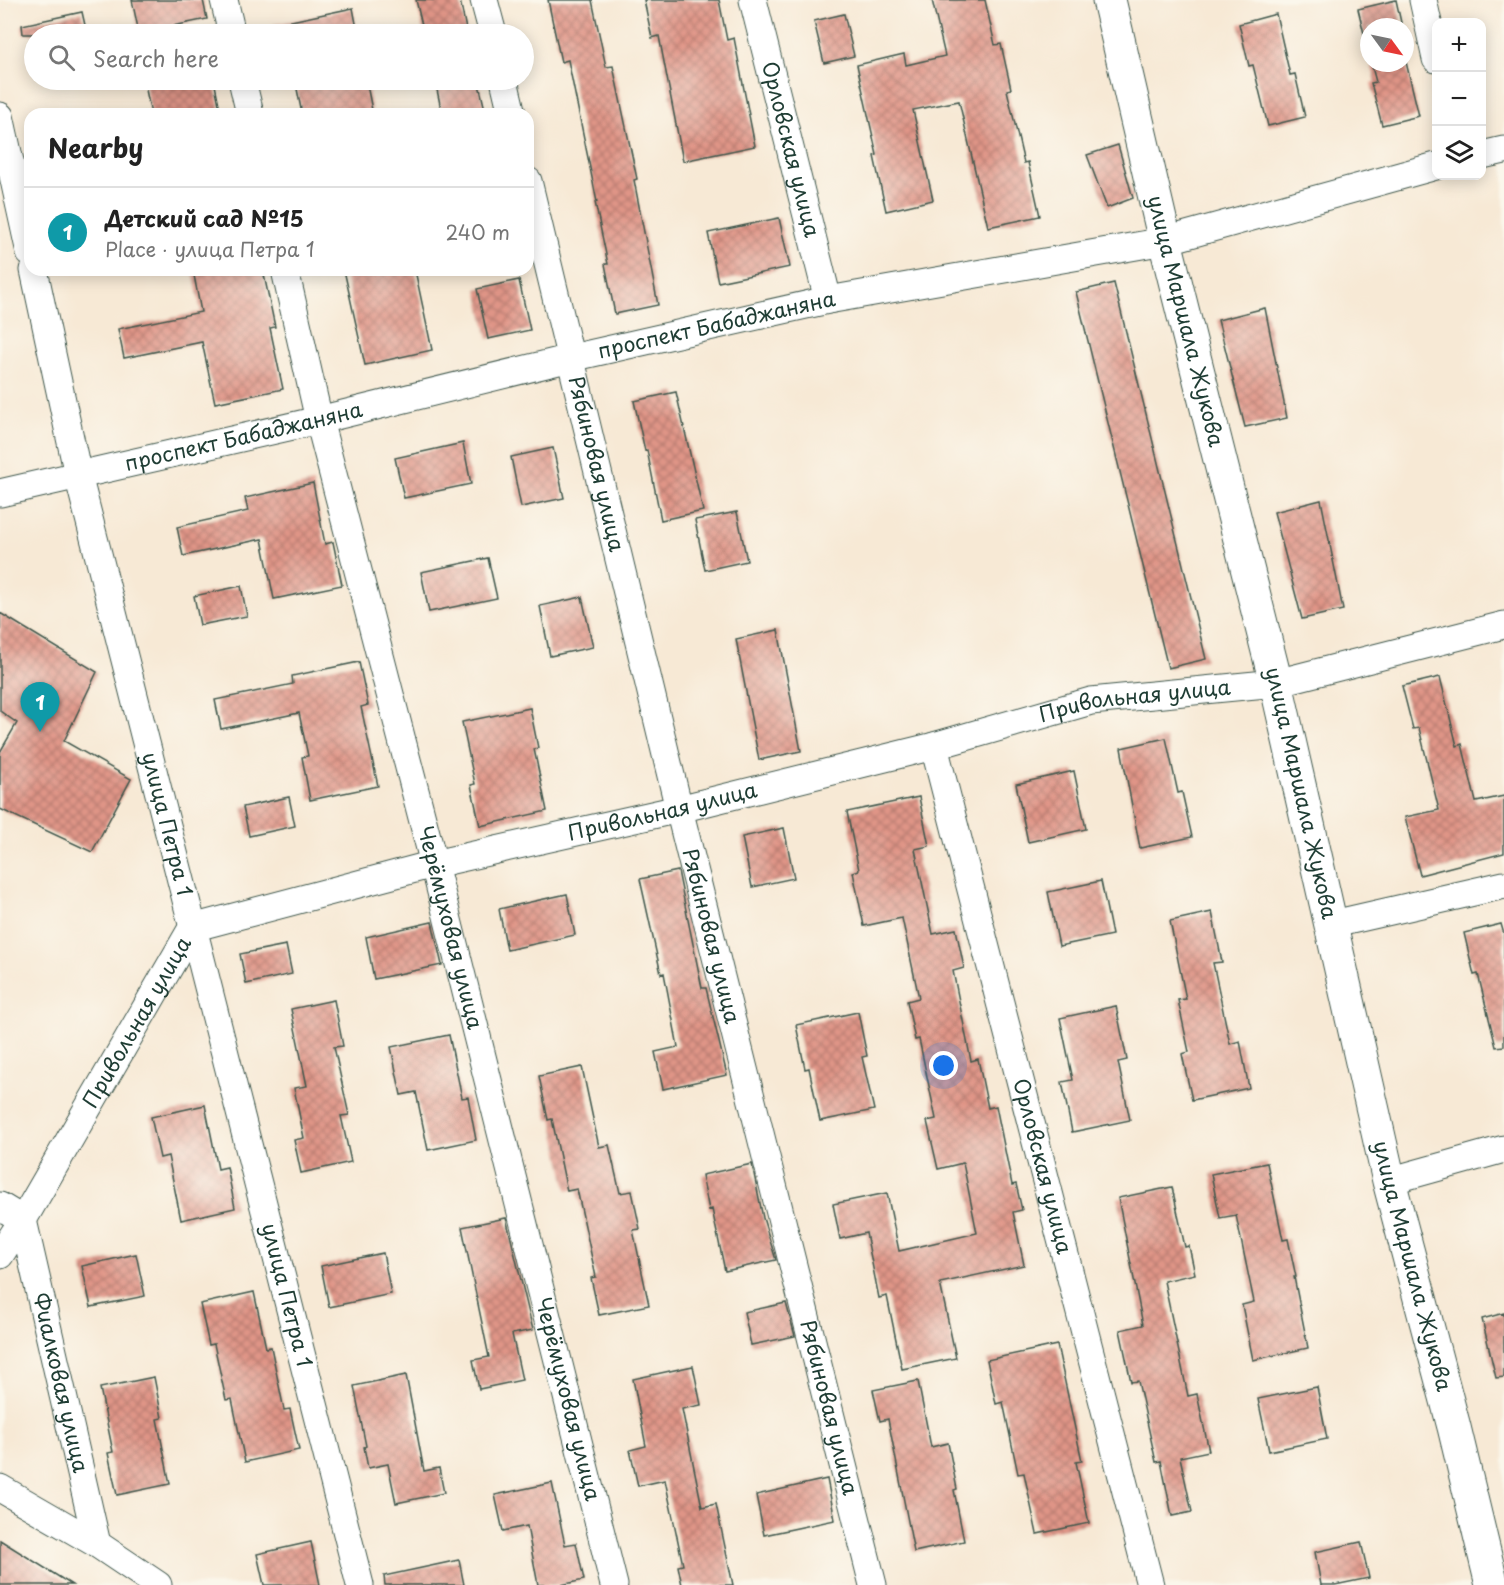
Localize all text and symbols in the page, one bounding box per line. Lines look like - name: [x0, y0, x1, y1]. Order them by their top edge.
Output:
- north arrow: [1360, 18, 1414, 72]
- map controls: [1432, 18, 1486, 180]
- button: +: [1432, 18, 1486, 72]
- search box: [24, 24, 534, 90]
- icon: search: [45, 41, 78, 74]
- text: Search here: [93, 41, 219, 74]
- street label: Орловская улица: [755, 58, 830, 241]
- button: −: [1432, 72, 1486, 126]
- button: layers: [1432, 126, 1486, 180]
- text: Nearby: [48, 128, 143, 167]
- street label: улица Маршала Жукова: [1141, 192, 1234, 450]
- text: Детский сад №15: [105, 201, 304, 234]
- text: 1: [63, 217, 72, 247]
- text: 240 m: [445, 217, 510, 247]
- text: Place · улица Петра 1: [105, 234, 315, 264]
- street label: проспект Бабаджаняна: [594, 281, 838, 366]
- street label: Рябиновая улица: [561, 372, 635, 555]
- street label: проспект Бабаджаняна: [121, 392, 365, 478]
- street label: улица Маршала Жукова: [1259, 663, 1347, 922]
- street label: Привольная улица: [1035, 669, 1233, 729]
- pin: 1: [20, 682, 60, 732]
- street label: улица Петра 1: [135, 748, 202, 899]
- street label: Привольная улица: [564, 772, 761, 848]
- street label: Черёмуховая улица: [411, 822, 493, 1033]
- street label: Рябиновая улица: [675, 845, 750, 1027]
- street label: Привольная улица: [73, 929, 198, 1113]
- your location: [929, 1051, 958, 1080]
- street label: Орловская улица: [1006, 1075, 1082, 1258]
- street label: улица Маршала Жукова: [1366, 1137, 1462, 1394]
- street label: улица Петра 1: [255, 1219, 322, 1370]
- street label: Фиалковая улица: [26, 1289, 98, 1476]
- street label: Черёмуховая улица: [529, 1294, 611, 1504]
- street label: Рябиновая улица: [793, 1316, 868, 1499]

